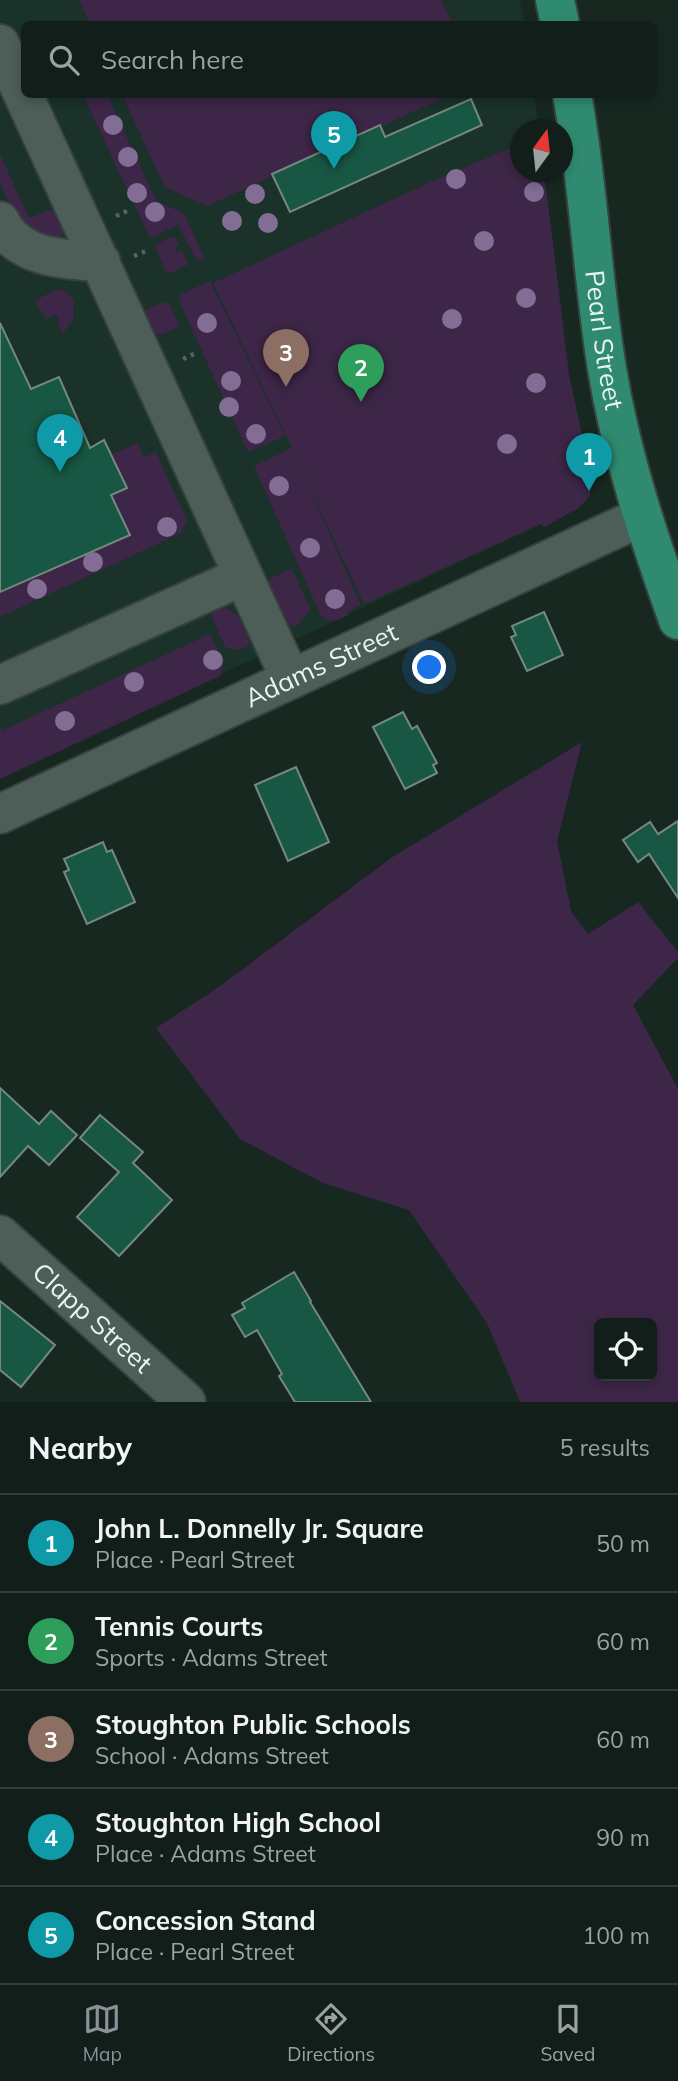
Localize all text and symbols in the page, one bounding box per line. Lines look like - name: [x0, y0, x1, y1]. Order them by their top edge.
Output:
- search box: [21, 21, 657, 98]
- icon: search: [45, 41, 83, 79]
- text: Search here: [101, 43, 244, 76]
- pin: 5: [311, 111, 357, 169]
- north arrow: [510, 119, 573, 182]
- street label: Pearl Street: [578, 268, 631, 413]
- pin: 3: [263, 329, 309, 387]
- pin: 2: [338, 344, 384, 402]
- pin: 4: [37, 414, 83, 472]
- pin: 1: [566, 433, 612, 491]
- street label: Adams Street: [239, 615, 403, 714]
- your location: [412, 650, 446, 684]
- street label: Clapp Street: [26, 1255, 159, 1380]
- map controls: [594, 1318, 657, 1381]
- button: locate: [594, 1318, 657, 1381]
- text: Nearby: [28, 1429, 132, 1467]
- text: 5 results: [560, 1433, 650, 1462]
- text: John L. Donnelly Jr. Square: [95, 1512, 424, 1545]
- text: 1: [44, 1529, 58, 1558]
- text: 50 m: [596, 1529, 650, 1558]
- text: Place · Pearl Street: [95, 1545, 294, 1574]
- text: Tennis Courts: [95, 1610, 263, 1643]
- text: 2: [44, 1627, 58, 1656]
- text: 60 m: [596, 1627, 650, 1656]
- text: Sports · Adams Street: [95, 1643, 328, 1672]
- text: Stoughton Public Schools: [95, 1708, 411, 1741]
- text: 3: [44, 1725, 58, 1754]
- text: 60 m: [596, 1725, 650, 1754]
- text: School · Adams Street: [95, 1741, 329, 1770]
- text: Stoughton High School: [95, 1806, 381, 1839]
- text: 4: [44, 1823, 58, 1852]
- text: 90 m: [596, 1823, 650, 1852]
- text: Place · Adams Street: [95, 1839, 316, 1868]
- text: Concession Stand: [95, 1904, 316, 1937]
- text: 5: [44, 1921, 58, 1950]
- text: 100 m: [582, 1921, 650, 1950]
- text: Place · Pearl Street: [95, 1937, 294, 1966]
- tab: Map: [83, 2000, 122, 2066]
- tab: Directions: [287, 2000, 375, 2066]
- tab: Saved: [540, 2000, 595, 2066]

